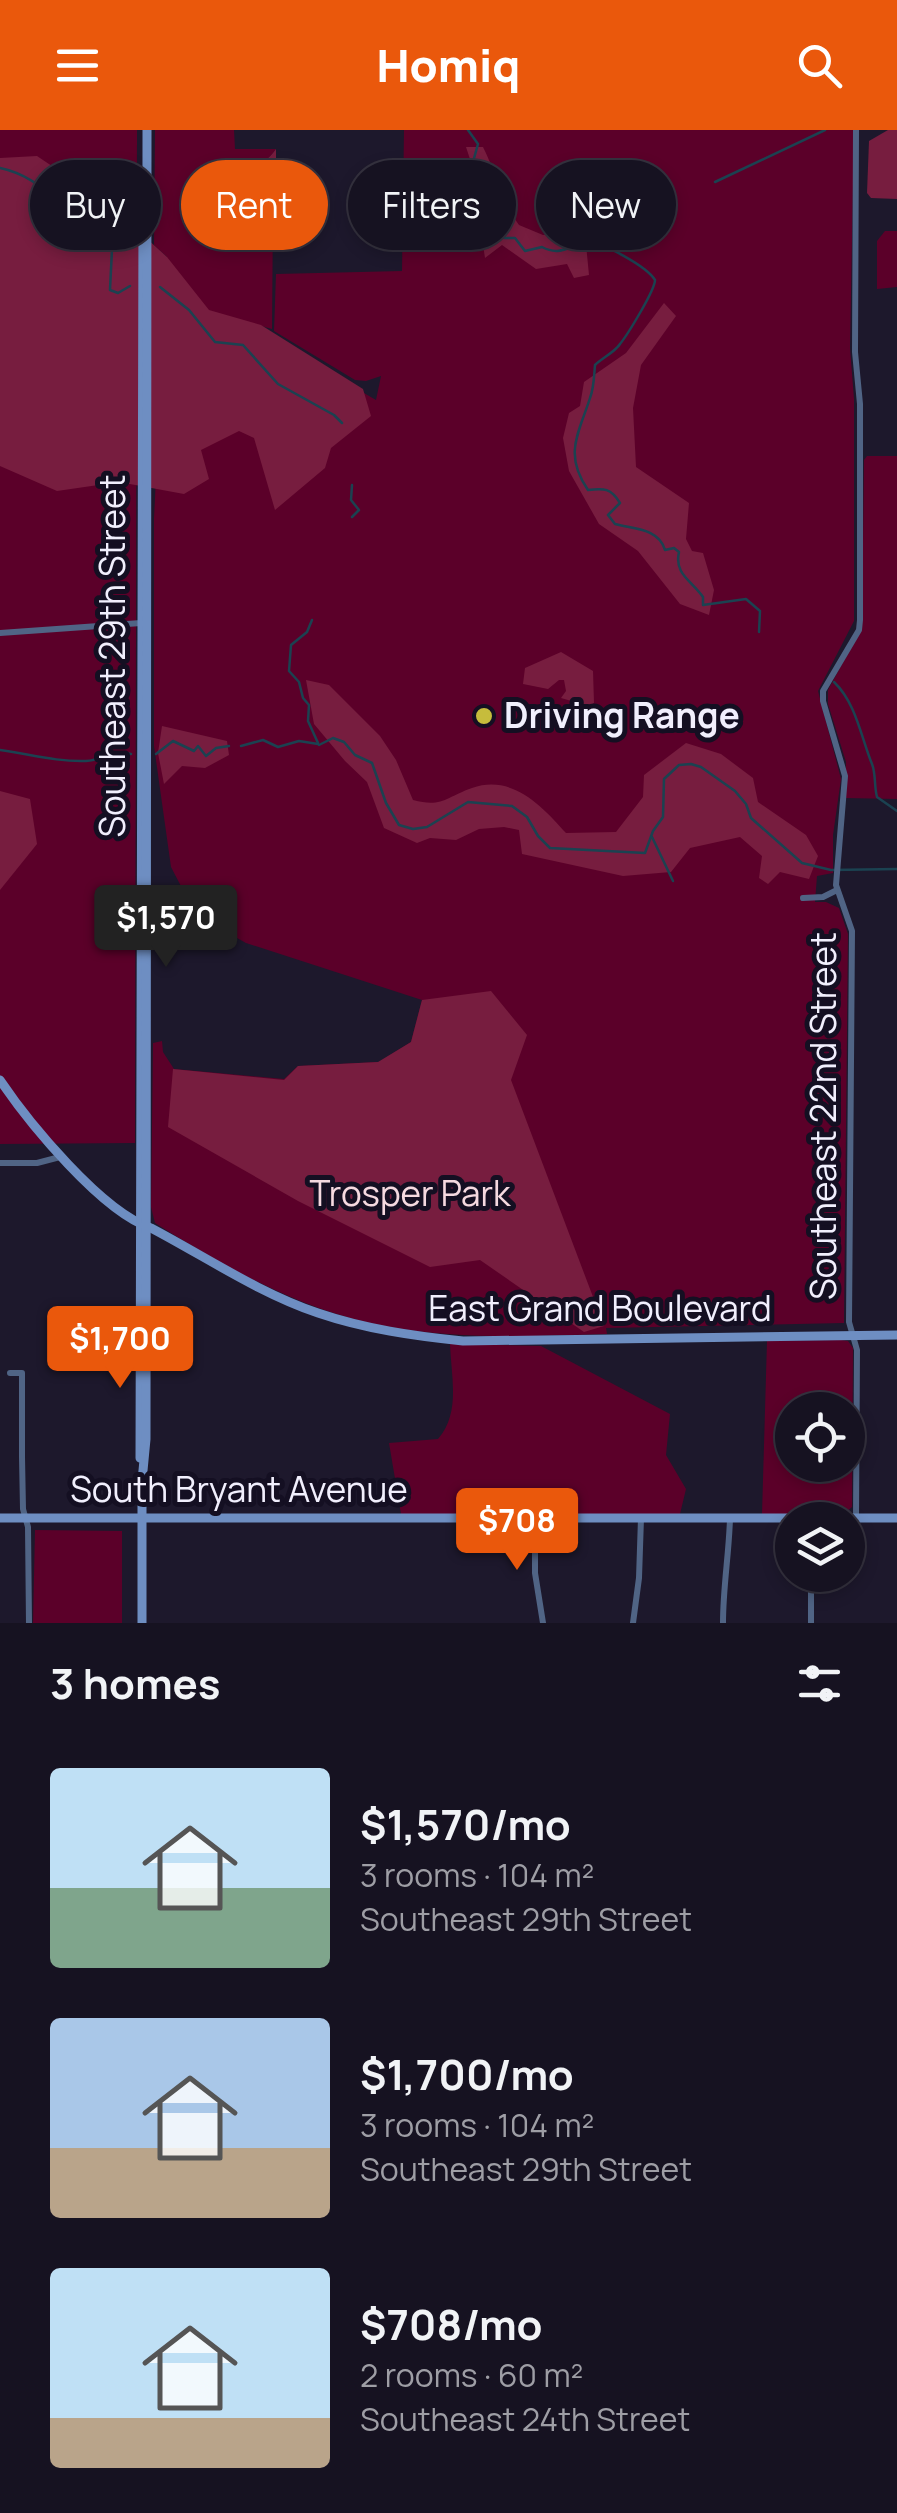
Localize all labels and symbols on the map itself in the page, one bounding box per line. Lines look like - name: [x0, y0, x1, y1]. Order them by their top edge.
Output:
- street label: Southeast 29th Street: [88, 474, 136, 838]
- place label: Driving Range: [504, 691, 740, 739]
- marker: Driving Range: [473, 705, 495, 727]
- pin: $1,570: [85, 885, 247, 970]
- street label: Southeast 22nd Street: [799, 932, 847, 1300]
- park label: Trosper Park: [310, 1169, 512, 1217]
- street label: East Grand Boulevard: [428, 1284, 772, 1332]
- pin: $1,700: [39, 1306, 201, 1391]
- street label: South Bryant Avenue: [70, 1465, 408, 1513]
- pin: $708: [458, 1488, 576, 1573]

